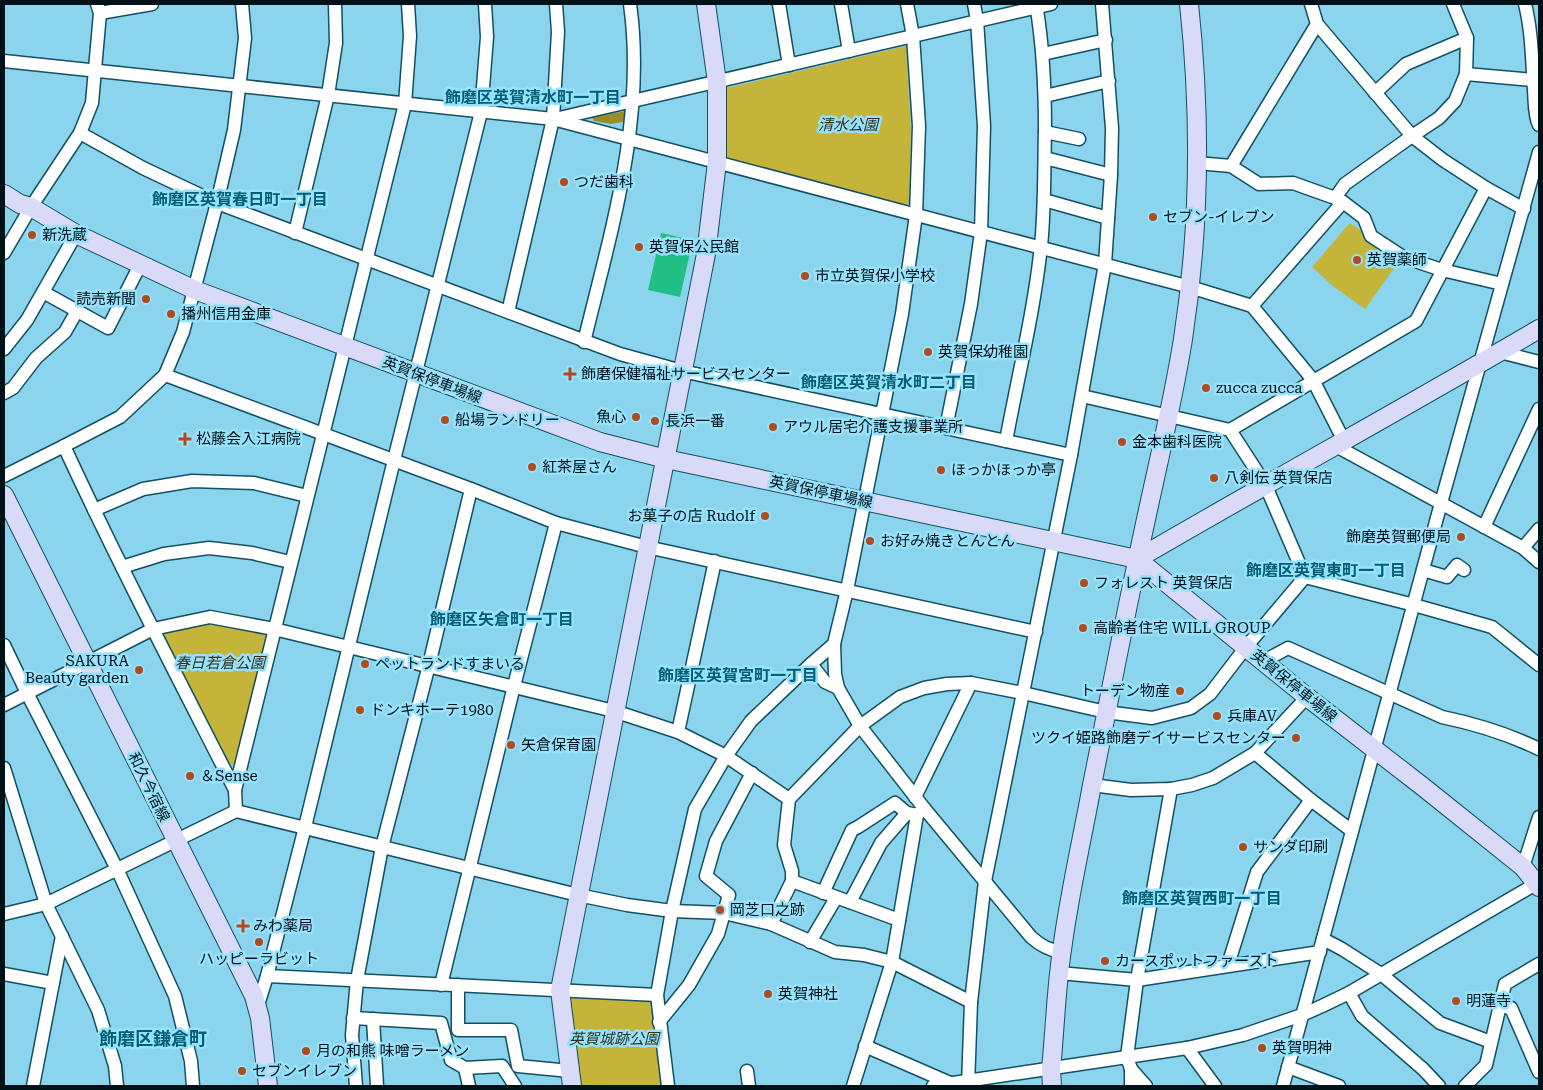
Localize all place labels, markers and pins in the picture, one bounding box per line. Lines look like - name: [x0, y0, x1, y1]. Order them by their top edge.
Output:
- place label: つだ歯科: [574, 173, 634, 191]
- marker: つだ歯科: [558, 176, 570, 188]
- place label: セブン-イレブン: [1163, 208, 1275, 226]
- marker: セブン-イレブン: [1147, 211, 1159, 223]
- place label: 新洗蔵: [42, 226, 87, 244]
- marker: 新洗蔵: [26, 229, 38, 241]
- place label: 英賀保公民館: [649, 238, 739, 256]
- marker: 英賀保公民館: [633, 241, 645, 253]
- place label: 英賀薬師: [1367, 251, 1427, 269]
- marker: 英賀薬師: [1351, 254, 1363, 266]
- place label: 市立英賀保小学校: [815, 267, 935, 285]
- marker: 市立英賀保小学校: [799, 270, 811, 282]
- place label: 読売新聞: [76, 290, 136, 308]
- marker: 読売新聞: [140, 293, 152, 305]
- place label: 播州信用金庫: [181, 305, 271, 323]
- marker: 播州信用金庫: [165, 308, 177, 320]
- place label: 英賀保幼稚園: [938, 343, 1028, 361]
- marker: 英賀保幼稚園: [922, 346, 934, 358]
- place label: 飾磨保健福祉サービスセンター: [581, 365, 791, 383]
- marker: 飾磨保健福祉サービスセンター: [563, 367, 577, 381]
- place label: zucca zucca: [1216, 379, 1302, 397]
- marker: zucca zucca: [1200, 382, 1212, 394]
- place label: 魚心: [596, 408, 626, 426]
- place label: 船場ランドリー: [455, 411, 560, 429]
- marker: 魚心: [630, 411, 642, 423]
- place label: 長浜一番: [665, 412, 725, 430]
- marker: 船場ランドリー: [439, 414, 451, 426]
- marker: 長浜一番: [649, 415, 661, 427]
- place label: アウル居宅介護支援事業所: [783, 418, 963, 436]
- marker: アウル居宅介護支援事業所: [767, 421, 779, 433]
- place label: 松藤会入江病院: [196, 430, 301, 448]
- marker: 松藤会入江病院: [178, 432, 192, 446]
- place label: 金本歯科医院: [1132, 433, 1222, 451]
- marker: 金本歯科医院: [1116, 436, 1128, 448]
- place label: 紅茶屋さん: [542, 458, 617, 476]
- marker: 紅茶屋さん: [526, 461, 538, 473]
- place label: ほっかほっか亭: [951, 461, 1056, 479]
- marker: ほっかほっか亭: [935, 464, 947, 476]
- place label: 八剣伝 英賀保店: [1224, 469, 1333, 487]
- marker: 八剣伝 英賀保店: [1208, 472, 1220, 484]
- place label: お菓子の店 Rudolf: [627, 507, 756, 525]
- marker: お菓子の店 Rudolf: [759, 510, 771, 522]
- place label: 飾磨英賀郵便局: [1346, 528, 1451, 546]
- marker: 飾磨英賀郵便局: [1455, 531, 1467, 543]
- place label: お好み焼きとんとん: [880, 532, 1015, 550]
- marker: お好み焼きとんとん: [864, 535, 876, 547]
- place label: フォレスト 英賀保店: [1094, 574, 1233, 592]
- marker: フォレスト 英賀保店: [1078, 577, 1090, 589]
- place label: 高齢者住宅 WILL GROUP: [1093, 619, 1271, 637]
- marker: 高齢者住宅 WILL GROUP: [1077, 622, 1089, 634]
- place label: SAKURA Beauty garden: [25, 652, 130, 687]
- place label: ペットランドすまいる: [375, 655, 525, 673]
- marker: ペットランドすまいる: [359, 658, 371, 670]
- marker: SAKURA Beauty garden: [133, 664, 145, 676]
- place label: トーデン物産: [1080, 682, 1170, 700]
- marker: トーデン物産: [1174, 685, 1186, 697]
- place label: ドンキホーテ1980: [370, 701, 494, 719]
- marker: ドンキホーテ1980: [354, 704, 366, 716]
- place label: 兵庫AV: [1227, 707, 1278, 725]
- marker: 兵庫AV: [1211, 710, 1223, 722]
- place label: ツクイ姫路飾磨デイサービスセンター: [1031, 729, 1286, 747]
- marker: ツクイ姫路飾磨デイサービスセンター: [1290, 732, 1302, 744]
- place label: 矢倉保育園: [521, 736, 596, 754]
- marker: 矢倉保育園: [505, 739, 517, 751]
- place label: ＆Sense: [200, 767, 258, 785]
- marker: ＆Sense: [184, 770, 196, 782]
- place label: サンダ印刷: [1253, 838, 1328, 856]
- marker: サンダ印刷: [1237, 841, 1249, 853]
- place label: 岡芝口之跡: [730, 901, 805, 919]
- marker: 岡芝口之跡: [714, 904, 726, 916]
- place label: みわ薬局: [253, 917, 313, 935]
- marker: みわ薬局: [237, 920, 249, 932]
- marker: ハッピーラビット: [253, 936, 265, 948]
- place label: ハッピーラビット: [199, 950, 319, 968]
- place label: カースポットファースト: [1115, 952, 1279, 970]
- marker: カースポットファースト: [1099, 955, 1111, 967]
- place label: 英賀神社: [778, 985, 838, 1003]
- marker: 英賀神社: [762, 988, 774, 1000]
- place label: 明蓮寺: [1466, 992, 1511, 1010]
- marker: 明蓮寺: [1450, 995, 1462, 1007]
- place label: 英賀明神: [1272, 1039, 1332, 1057]
- place label: 月の和熊 味噌ラーメン: [316, 1042, 469, 1060]
- marker: 英賀明神: [1256, 1042, 1268, 1054]
- marker: 月の和熊 味噌ラーメン: [300, 1045, 312, 1057]
- place label: セブンイレブン: [252, 1062, 357, 1080]
- marker: セブンイレブン: [236, 1065, 248, 1077]

